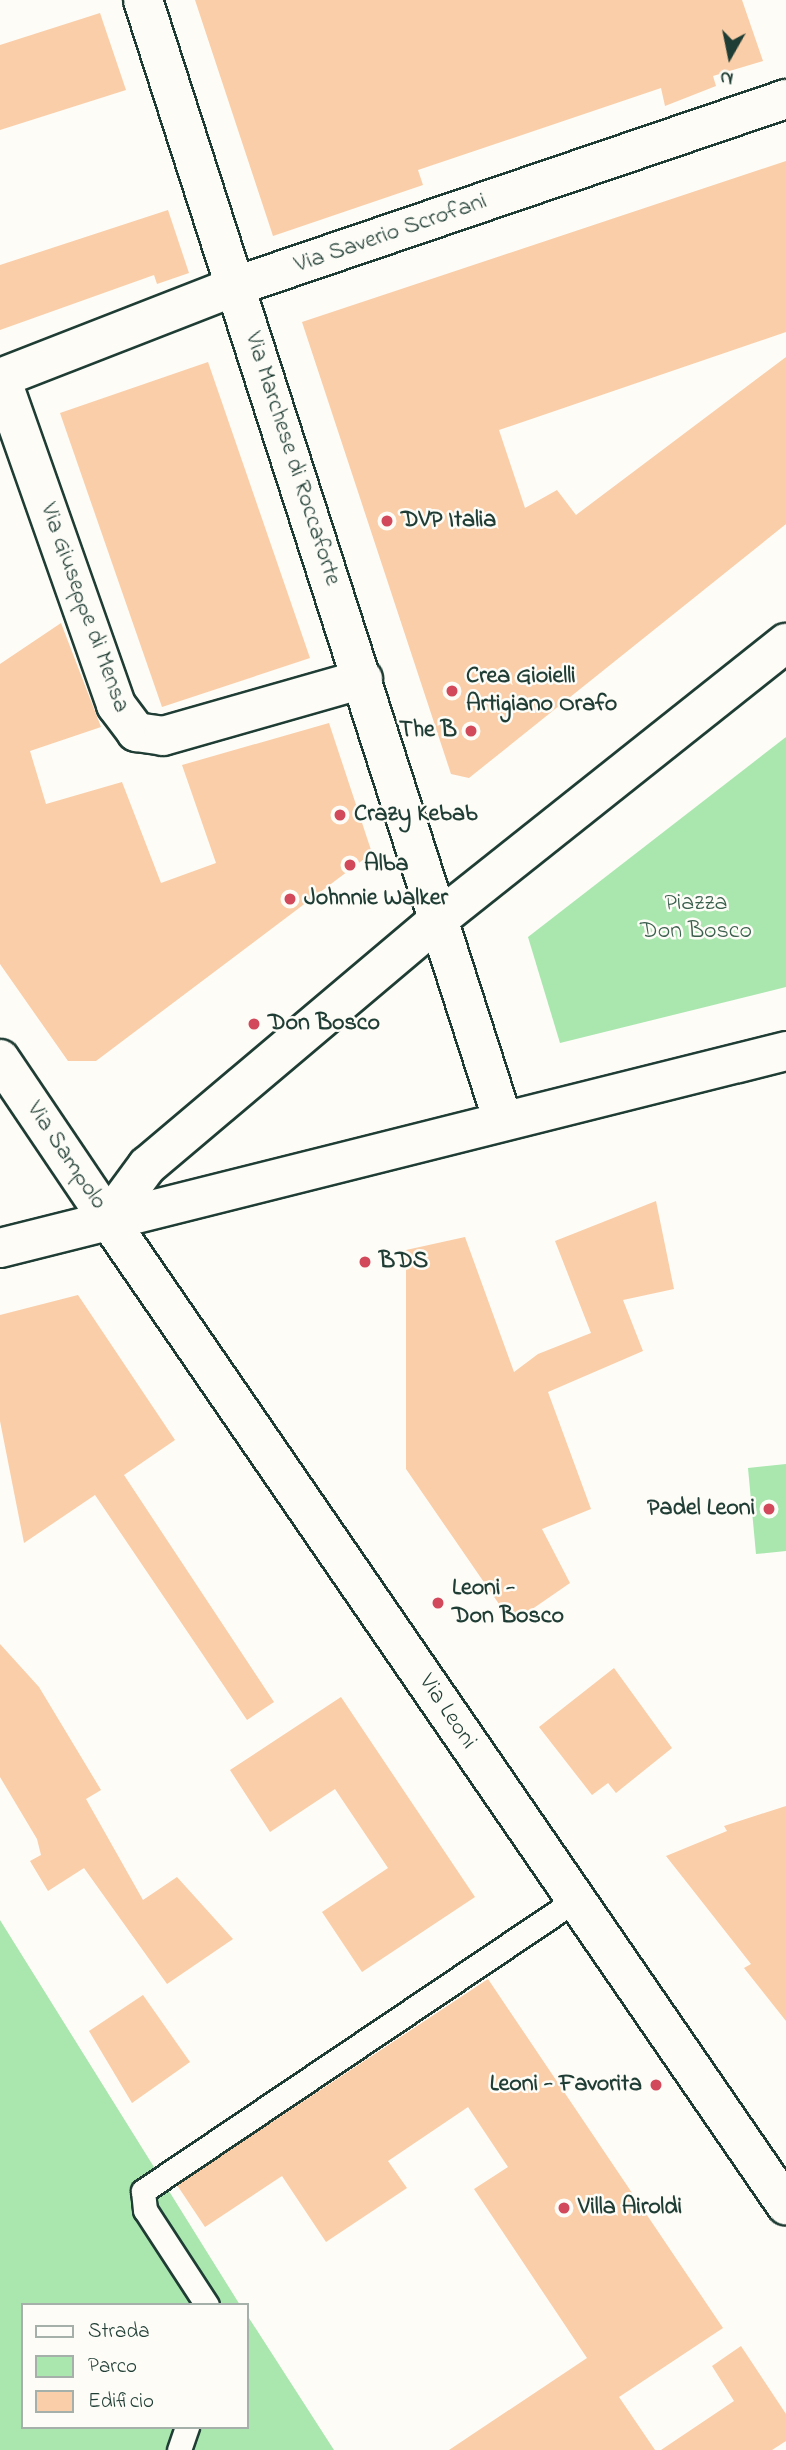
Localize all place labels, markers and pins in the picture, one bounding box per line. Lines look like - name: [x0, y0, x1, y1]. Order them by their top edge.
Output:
- place label: DVP Italia: [401, 507, 496, 535]
- marker: DVP Italia: [379, 513, 395, 529]
- place label: Crea Gioielli Artigiano Orafo: [466, 663, 617, 719]
- marker: Crea Gioielli Artigiano Orafo: [444, 683, 460, 699]
- place label: The B: [399, 717, 457, 745]
- marker: The B: [463, 723, 479, 739]
- place label: Crazy Kebab: [354, 801, 478, 829]
- marker: Crazy Kebab: [332, 807, 348, 823]
- place label: Alba: [364, 851, 408, 879]
- marker: Alba: [342, 857, 358, 873]
- place label: Johnnie Walker: [304, 885, 448, 913]
- marker: Johnnie Walker: [282, 891, 298, 907]
- place label: Don Bosco: [268, 1010, 380, 1038]
- marker: Don Bosco: [246, 1016, 262, 1032]
- place label: BDS: [379, 1248, 428, 1276]
- marker: BDS: [357, 1254, 373, 1270]
- place label: Padel Leoni: [647, 1495, 755, 1523]
- marker: Padel Leoni: [761, 1501, 777, 1517]
- place label: Leoni - Don Bosco: [452, 1575, 564, 1631]
- marker: Leoni - Don Bosco: [430, 1595, 446, 1611]
- place label: Leoni - Favorita: [490, 2071, 642, 2099]
- marker: Leoni - Favorita: [648, 2077, 664, 2093]
- place label: Villa Airoldi: [578, 2194, 682, 2222]
- marker: Villa Airoldi: [556, 2200, 572, 2216]

